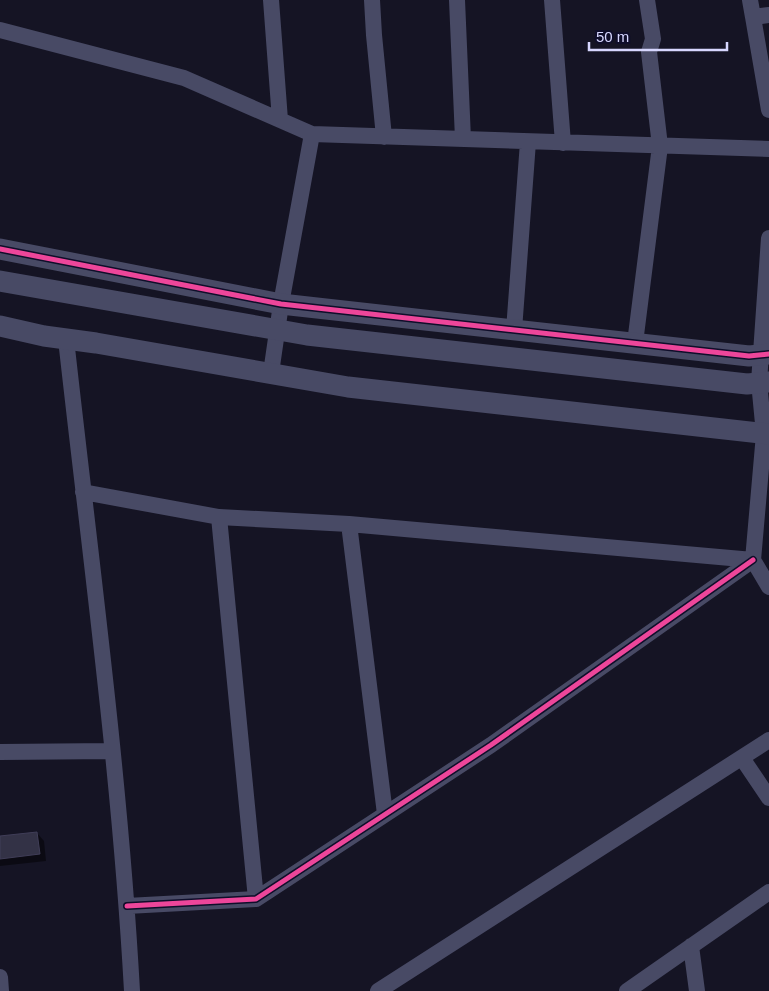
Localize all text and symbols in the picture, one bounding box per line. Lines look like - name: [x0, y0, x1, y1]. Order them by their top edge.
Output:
- scale bar: [589, 20, 726, 52]
- text: 50 m: [596, 28, 629, 45]

